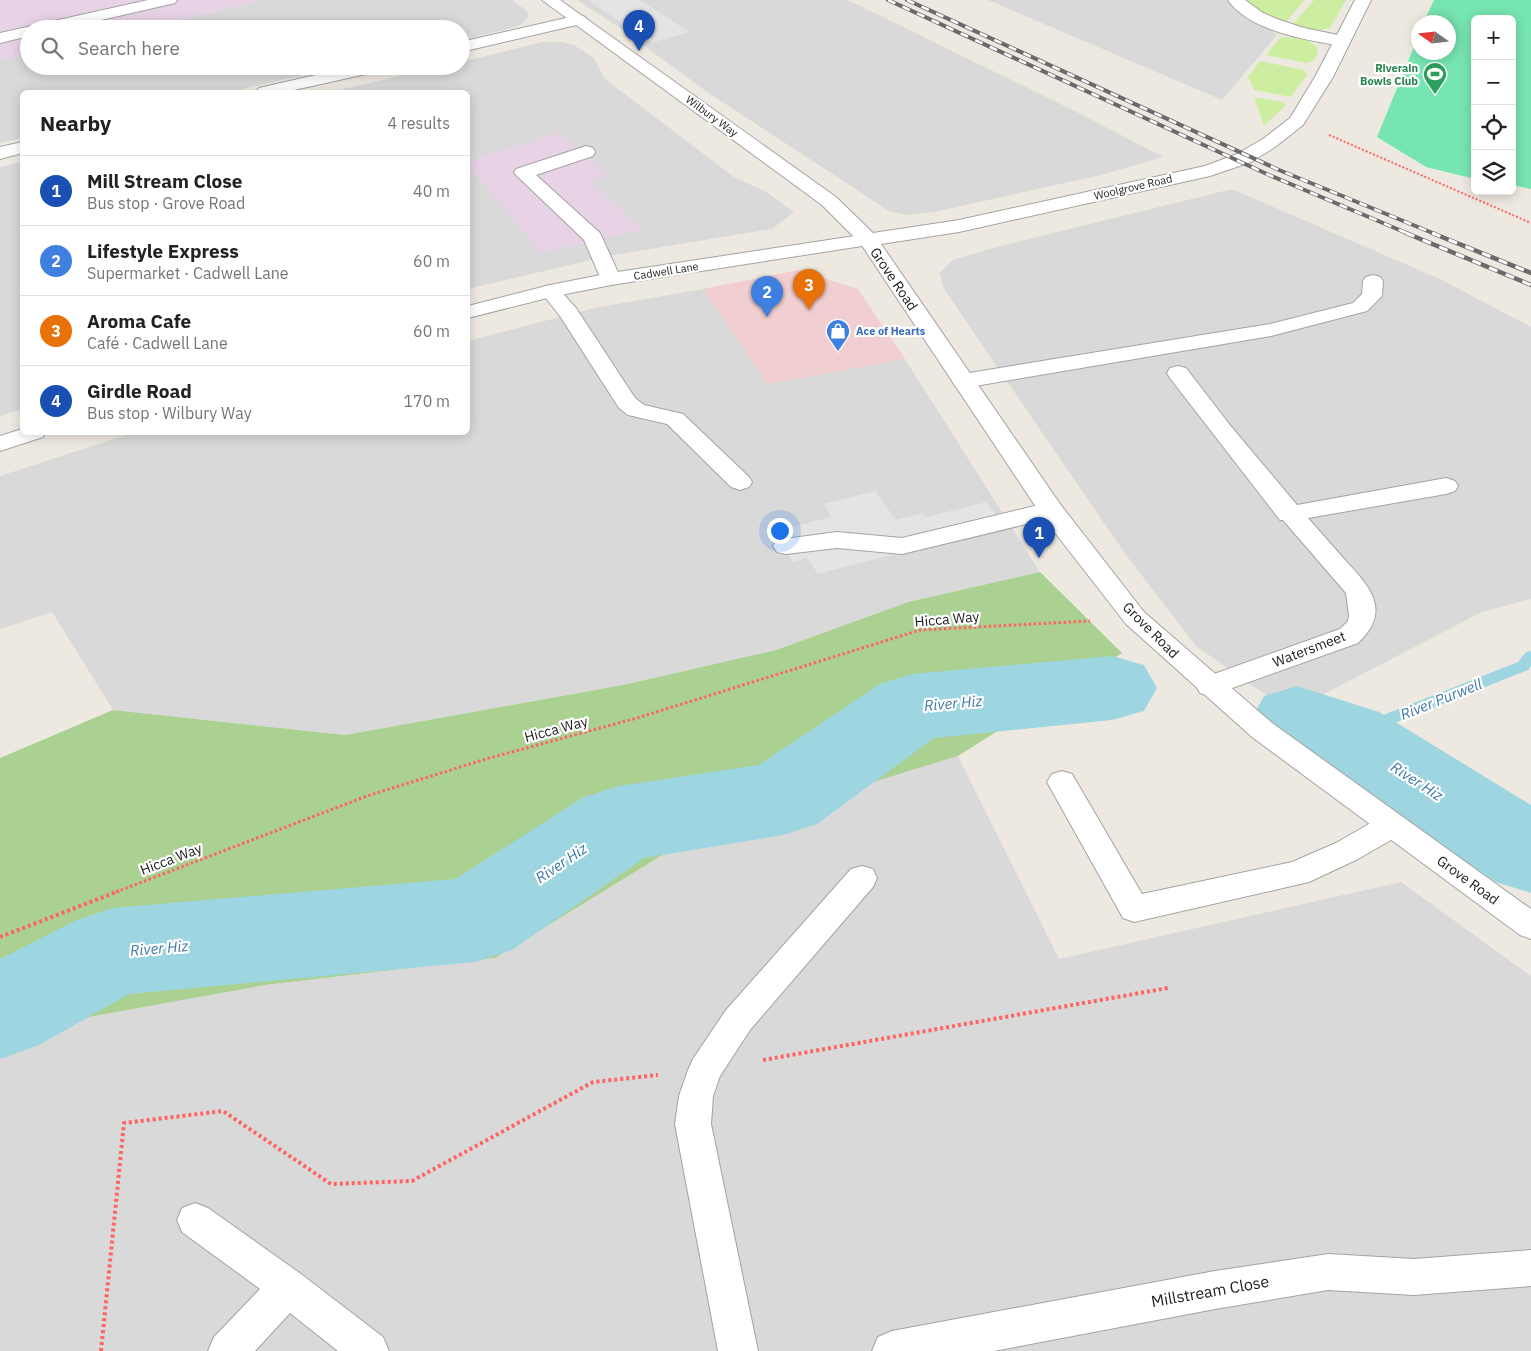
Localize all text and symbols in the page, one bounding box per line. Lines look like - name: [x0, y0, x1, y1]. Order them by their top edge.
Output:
- pin: 4: [623, 10, 655, 51]
- north arrow: [1411, 15, 1456, 60]
- map controls: [1471, 15, 1516, 195]
- button: +: [1471, 15, 1516, 60]
- search box: [20, 20, 470, 75]
- icon: search: [38, 34, 66, 62]
- text: Search here: [78, 36, 180, 60]
- button: −: [1471, 60, 1516, 105]
- place label: Riverain Bowls Club: [1360, 61, 1418, 88]
- sports icon: Riverain Bowls Club: [1422, 61, 1448, 95]
- street label: Wilbury Way: [683, 92, 741, 140]
- button: locate: [1471, 105, 1516, 150]
- text: Nearby: [40, 109, 111, 137]
- text: 4 results: [387, 113, 450, 133]
- button: layers: [1471, 150, 1516, 195]
- text: Mill Stream Close: [87, 169, 243, 193]
- street label: Woolgrove Road: [1092, 171, 1174, 203]
- text: 1: [51, 181, 61, 201]
- text: 40 m: [413, 181, 450, 201]
- text: Bus stop · Grove Road: [87, 193, 245, 213]
- text: Lifestyle Express: [87, 239, 239, 263]
- street label: Grove Road: [866, 244, 922, 314]
- text: 2: [51, 251, 61, 271]
- text: 60 m: [413, 251, 450, 271]
- street label: Cadwell Lane: [632, 259, 700, 283]
- text: Supermarket · Cadwell Lane: [87, 263, 289, 283]
- pin: 3: [793, 269, 825, 310]
- pin: 2: [751, 276, 783, 317]
- text: Aroma Cafe: [87, 309, 191, 333]
- shop icon: Ace of Hearts: [825, 318, 851, 352]
- text: 3: [51, 321, 61, 341]
- text: 60 m: [413, 321, 450, 341]
- place label: Ace of Hearts: [856, 324, 926, 338]
- text: Café · Cadwell Lane: [87, 333, 228, 353]
- text: Girdle Road: [87, 379, 192, 403]
- text: 4: [51, 391, 61, 411]
- text: 170 m: [403, 391, 450, 411]
- text: Bus stop · Wilbury Way: [87, 403, 252, 423]
- pin: 1: [1023, 517, 1055, 558]
- your location: [767, 518, 793, 544]
- street label: Grove Road: [1119, 598, 1183, 662]
- street label: Hicca Way: [914, 607, 980, 631]
- street label: Watersmeet: [1270, 627, 1348, 671]
- water label: River Purwell: [1397, 674, 1485, 724]
- water label: River Hiz: [923, 691, 983, 715]
- street label: Hicca Way: [522, 712, 590, 746]
- water label: River Hiz: [1387, 757, 1447, 805]
- street label: Hicca Way: [137, 839, 205, 879]
- water label: River Hiz: [532, 839, 591, 887]
- street label: Grove Road: [1433, 851, 1503, 909]
- water label: River Hiz: [129, 936, 189, 960]
- street label: Millstream Close: [1149, 1271, 1271, 1311]

